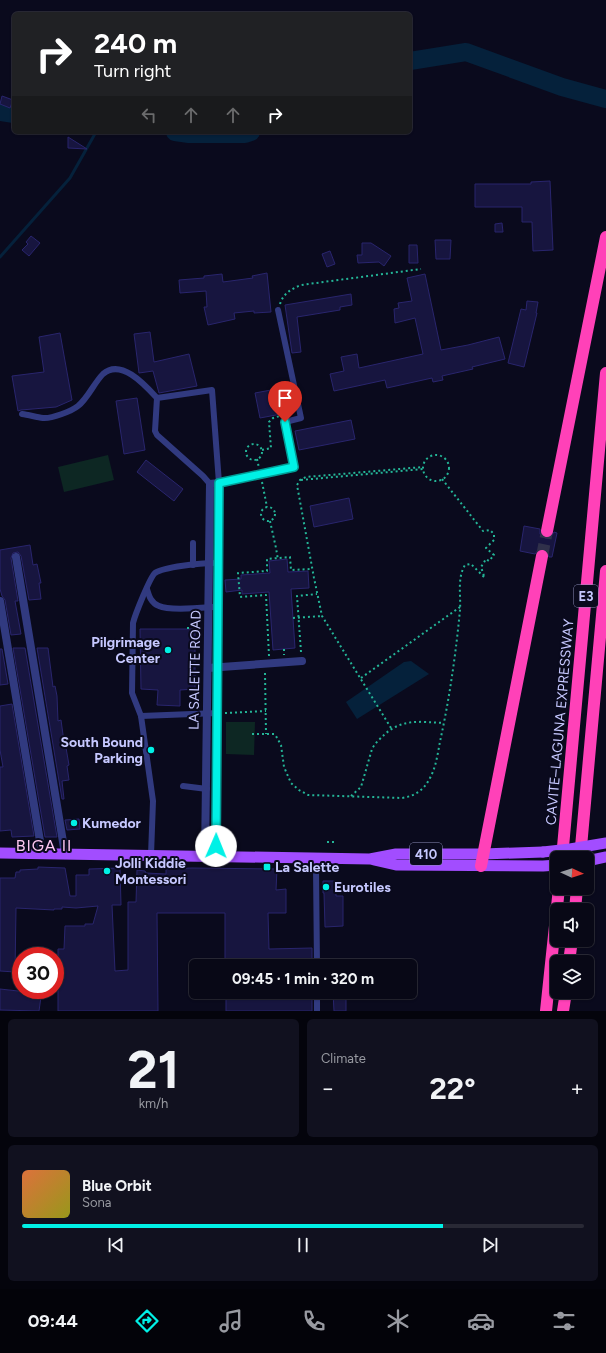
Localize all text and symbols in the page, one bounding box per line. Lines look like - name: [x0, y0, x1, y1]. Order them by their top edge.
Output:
- text: 240 m: [94, 26, 177, 60]
- icon: right: [28, 28, 80, 80]
- text: Turn right: [94, 60, 171, 82]
- icon: left: [138, 104, 160, 126]
- icon: ahead: [180, 104, 202, 126]
- icon: ahead: [222, 104, 244, 126]
- icon: right: [264, 104, 286, 126]
- pin: [268, 381, 302, 422]
- icon: arrive: [274, 387, 296, 409]
- road number: E3: [574, 585, 598, 607]
- street label: LA SALETTE ROAD: [185, 610, 205, 730]
- street label: CAVITE–LAGUNA EXPRESSWAY: [543, 618, 578, 826]
- place label: Pilgrimage Center: [91, 634, 161, 667]
- marker: Pilgrimage Center: [163, 645, 173, 655]
- place label: South Bound Parking: [61, 734, 143, 767]
- marker: South Bound Parking: [146, 745, 156, 755]
- place label: Kumedor: [82, 815, 142, 832]
- marker: Kumedor: [69, 818, 79, 828]
- position arrow: [195, 825, 237, 867]
- district label: BIGA II: [16, 836, 72, 855]
- road number: 410: [410, 843, 442, 865]
- north arrow: [550, 851, 594, 895]
- map controls: [550, 851, 594, 999]
- place label: Jolli Kiddie Montessori: [115, 855, 186, 888]
- place label: La Salette: [275, 859, 340, 876]
- marker: La Salette: [262, 862, 272, 872]
- marker: Jolli Kiddie Montessori: [102, 866, 112, 876]
- place label: Eurotiles: [334, 879, 391, 896]
- marker: Eurotiles: [321, 882, 331, 892]
- button: sound: [550, 903, 594, 947]
- speed limit sign: 30: [12, 947, 64, 999]
- button: layers: [550, 955, 594, 999]
- text: 09:45 · 1 min · 320 m: [232, 970, 374, 988]
- text: 21: [127, 1039, 180, 1101]
- text: Climate: [321, 1051, 366, 1066]
- text: 22°: [429, 1070, 476, 1107]
- text: −: [321, 1075, 335, 1102]
- text: +: [570, 1075, 584, 1102]
- text: km/h: [139, 1096, 168, 1111]
- text: Blue Orbit: [82, 1177, 152, 1195]
- text: Sona: [82, 1195, 111, 1210]
- icon: previous: [105, 1234, 127, 1256]
- icon: pause: [292, 1234, 314, 1256]
- icon: next: [479, 1234, 501, 1256]
- icon: directions: [133, 1307, 161, 1335]
- icon: music: [217, 1307, 245, 1335]
- icon: phone: [300, 1307, 328, 1335]
- icon: climate: [384, 1307, 412, 1335]
- icon: car: [467, 1307, 495, 1335]
- icon: filters: [550, 1307, 578, 1335]
- text: 09:44: [28, 1310, 78, 1332]

